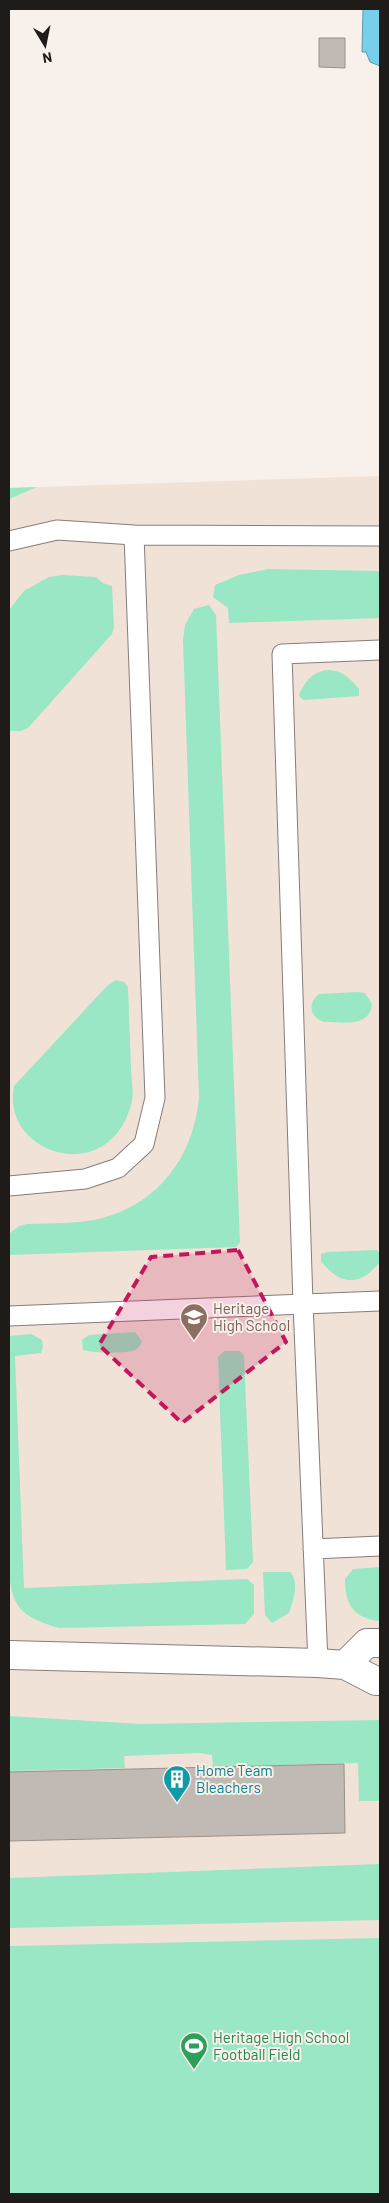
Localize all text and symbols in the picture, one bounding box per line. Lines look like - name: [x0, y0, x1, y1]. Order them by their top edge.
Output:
- north arrow: [20, 20, 70, 70]
- text: N: [41, 49, 53, 67]
- place label: Heritage High School: [213, 1299, 290, 1334]
- school or university icon: Heritage High School: [179, 1302, 209, 1341]
- place label: Home Team Bleachers: [196, 1761, 273, 1796]
- building icon: Home Team Bleachers: [162, 1764, 192, 1803]
- place label: Heritage High School Football Field: [213, 2028, 349, 2063]
- sports icon: Heritage High School Football Field: [179, 2031, 209, 2070]

